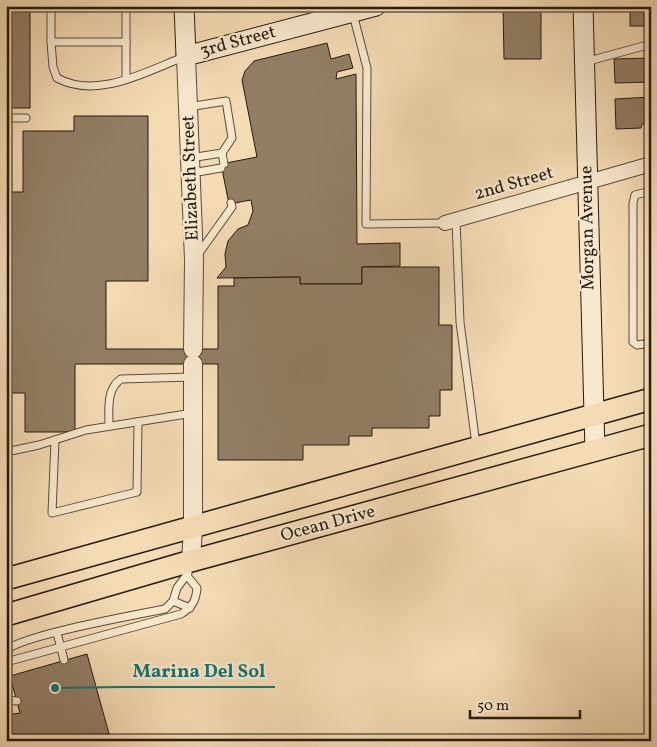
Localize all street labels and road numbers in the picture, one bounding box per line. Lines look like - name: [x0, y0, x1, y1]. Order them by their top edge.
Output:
- street label: 3rd Street: [197, 20, 279, 64]
- street label: Elizabeth Street: [176, 115, 206, 241]
- street label: 2nd Street: [471, 161, 557, 207]
- street label: Morgan Avenue: [574, 165, 602, 291]
- street label: Ocean Drive: [278, 499, 378, 549]

